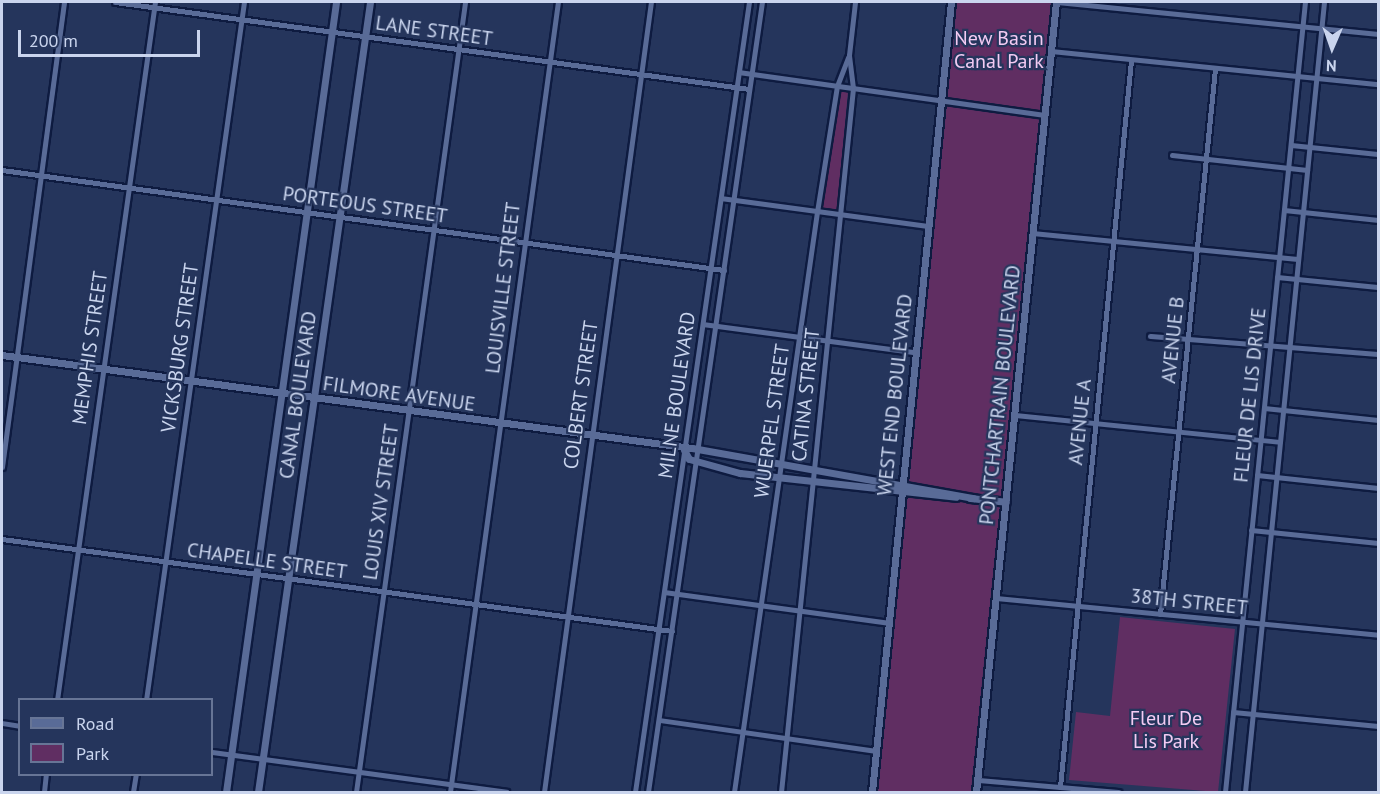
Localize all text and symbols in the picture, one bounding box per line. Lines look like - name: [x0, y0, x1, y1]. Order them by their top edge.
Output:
- street label: LANE STREET: [374, 11, 494, 51]
- scale bar: [21, 18, 202, 56]
- north arrow: [1302, 18, 1362, 78]
- park label: New Basin Canal Park: [954, 27, 1044, 74]
- text: 200 m: [29, 29, 78, 52]
- text: N: [1326, 56, 1337, 76]
- street label: PORTEOUS STREET: [281, 182, 449, 228]
- street label: LOUISVILLE STREET: [481, 201, 525, 375]
- street label: VICKSBURG STREET: [156, 262, 204, 434]
- street label: PONTCHARTRAIN BOULEVARD: [974, 264, 1026, 526]
- street label: MEMPHIS STREET: [67, 270, 113, 426]
- street label: WEST END BOULEVARD: [872, 293, 918, 497]
- street label: AVENUE B: [1157, 295, 1189, 385]
- street label: FLEUR DE LIS DRIVE: [1229, 306, 1271, 484]
- street label: CANAL BOULEVARD: [274, 309, 322, 481]
- street label: MILNE BOULEVARD: [653, 310, 701, 480]
- street label: COLBERT STREET: [559, 319, 603, 471]
- street label: CATINA STREET: [787, 327, 825, 463]
- street label: WUERPEL STREET: [749, 342, 795, 500]
- street label: FILMORE AVENUE: [321, 371, 477, 417]
- street label: AVENUE A: [1064, 377, 1096, 467]
- street label: LOUIS XIV STREET: [358, 422, 404, 582]
- street label: CHAPELLE STREET: [185, 538, 349, 584]
- street label: 38TH STREET: [1129, 584, 1249, 620]
- legend: [18, 698, 213, 776]
- park label: Fleur De Lis Park: [1130, 707, 1202, 754]
- text: Road: [76, 712, 114, 735]
- text: Park: [76, 742, 109, 765]

